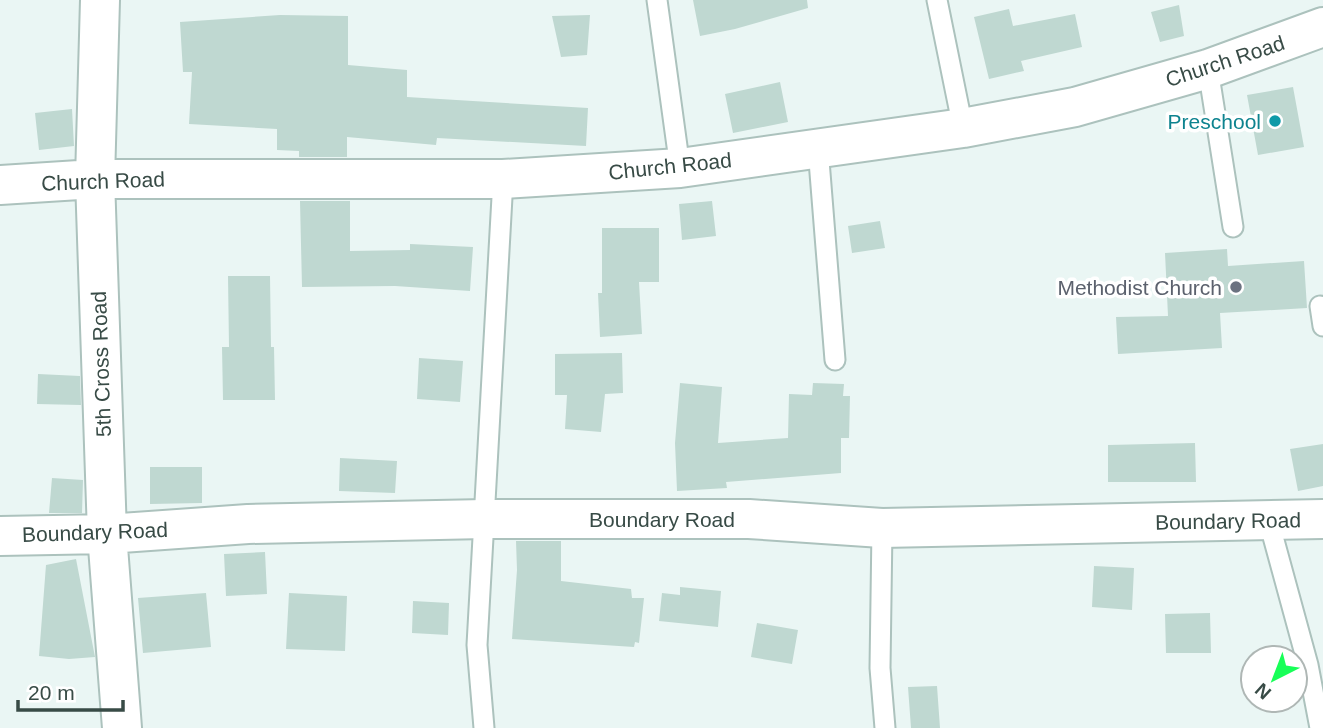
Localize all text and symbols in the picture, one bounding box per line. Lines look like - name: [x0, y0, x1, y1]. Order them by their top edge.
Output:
- street label: Church Road: [1163, 31, 1287, 91]
- place label: Preschool: [1168, 110, 1261, 133]
- marker: Preschool: [1267, 113, 1283, 129]
- street label: Church Road: [607, 148, 733, 184]
- street label: Church Road: [41, 167, 165, 195]
- place label: Methodist Church: [1057, 276, 1222, 299]
- marker: Methodist Church: [1228, 279, 1244, 295]
- street label: 5th Cross Road: [87, 291, 115, 437]
- street label: Boundary Road: [589, 508, 735, 531]
- street label: Boundary Road: [1155, 508, 1301, 534]
- street label: Boundary Road: [22, 518, 168, 546]
- north arrow: [1239, 644, 1309, 714]
- scale bar: [18, 668, 122, 712]
- text: N: [1251, 679, 1275, 704]
- text: 20 m: [28, 681, 75, 704]

